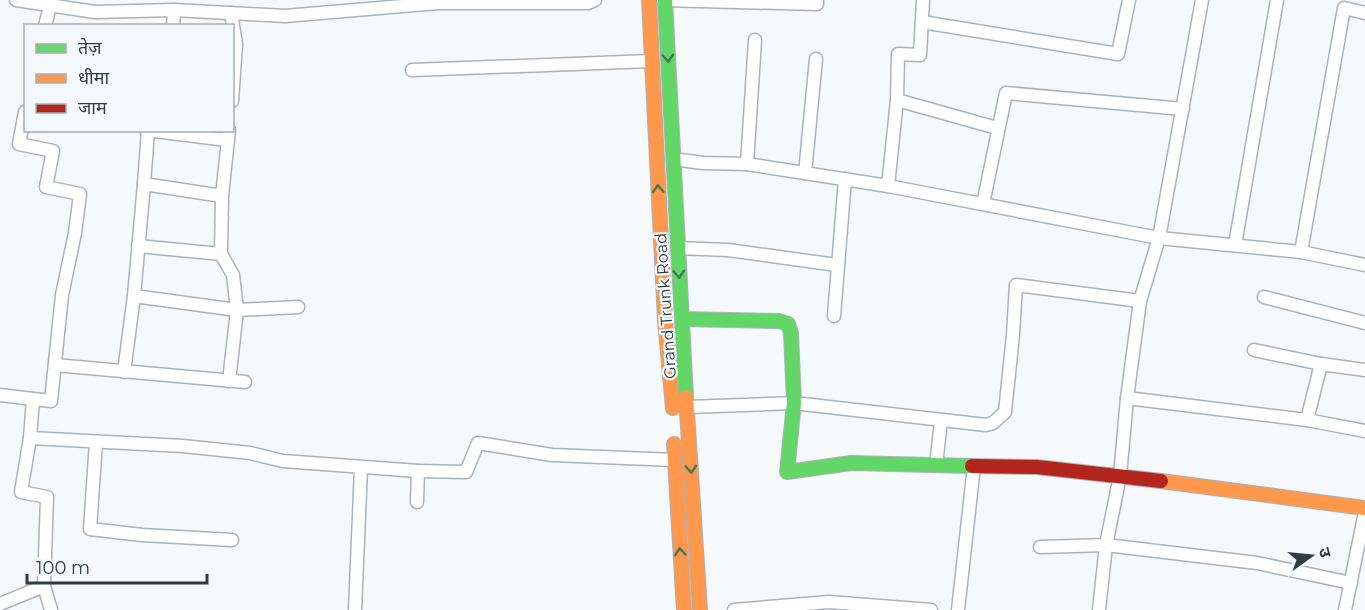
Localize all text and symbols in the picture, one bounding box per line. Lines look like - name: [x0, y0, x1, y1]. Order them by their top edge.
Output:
- legend: [24, 24, 234, 132]
- text: तेज़: [78, 37, 102, 59]
- one-way arrow: [662, 54, 675, 63]
- text: धीमा: [78, 67, 109, 89]
- text: जाम: [78, 97, 108, 119]
- one-way arrow: [652, 185, 665, 194]
- street label: Grand Trunk Road: [651, 232, 680, 379]
- one-way arrow: [673, 270, 686, 279]
- one-way arrow: [685, 464, 698, 473]
- north arrow: [1281, 526, 1341, 586]
- text: उ: [1315, 545, 1336, 560]
- scale bar: [27, 547, 207, 585]
- one-way arrow: [674, 547, 687, 556]
- text: 100 m: [36, 557, 90, 579]

